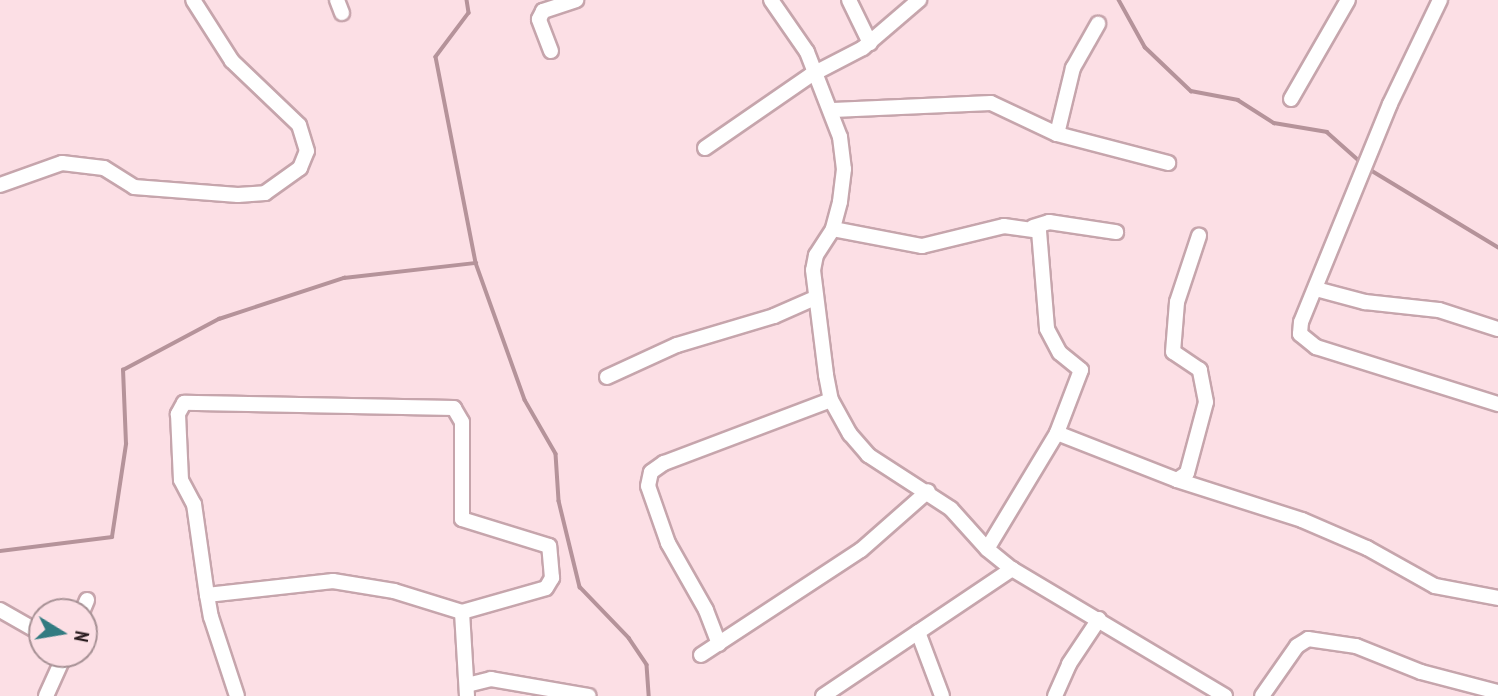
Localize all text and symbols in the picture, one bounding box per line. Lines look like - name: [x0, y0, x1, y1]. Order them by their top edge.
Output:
- north arrow: [28, 598, 98, 668]
- text: N: [69, 629, 94, 644]

